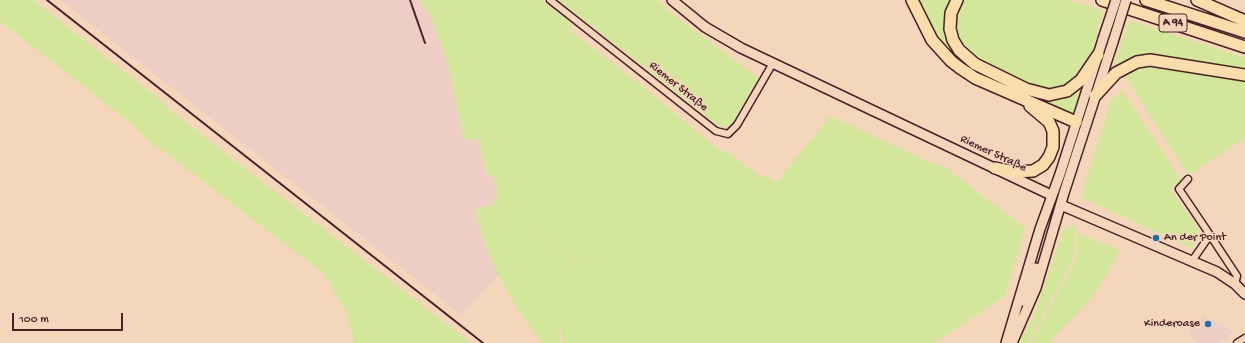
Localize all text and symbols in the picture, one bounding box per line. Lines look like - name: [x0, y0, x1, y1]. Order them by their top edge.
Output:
- road number: A 94: [1159, 14, 1187, 32]
- street label: Riemer Straße: [646, 59, 710, 115]
- street label: Riemer Straße: [957, 132, 1029, 176]
- place label: An der Point: [1164, 231, 1226, 245]
- marker: An der Point: [1151, 233, 1161, 243]
- scale bar: [14, 305, 125, 331]
- text: 100 m: [19, 313, 49, 327]
- place label: Kinderoase: [1144, 317, 1200, 331]
- marker: Kinderoase: [1203, 319, 1213, 329]

